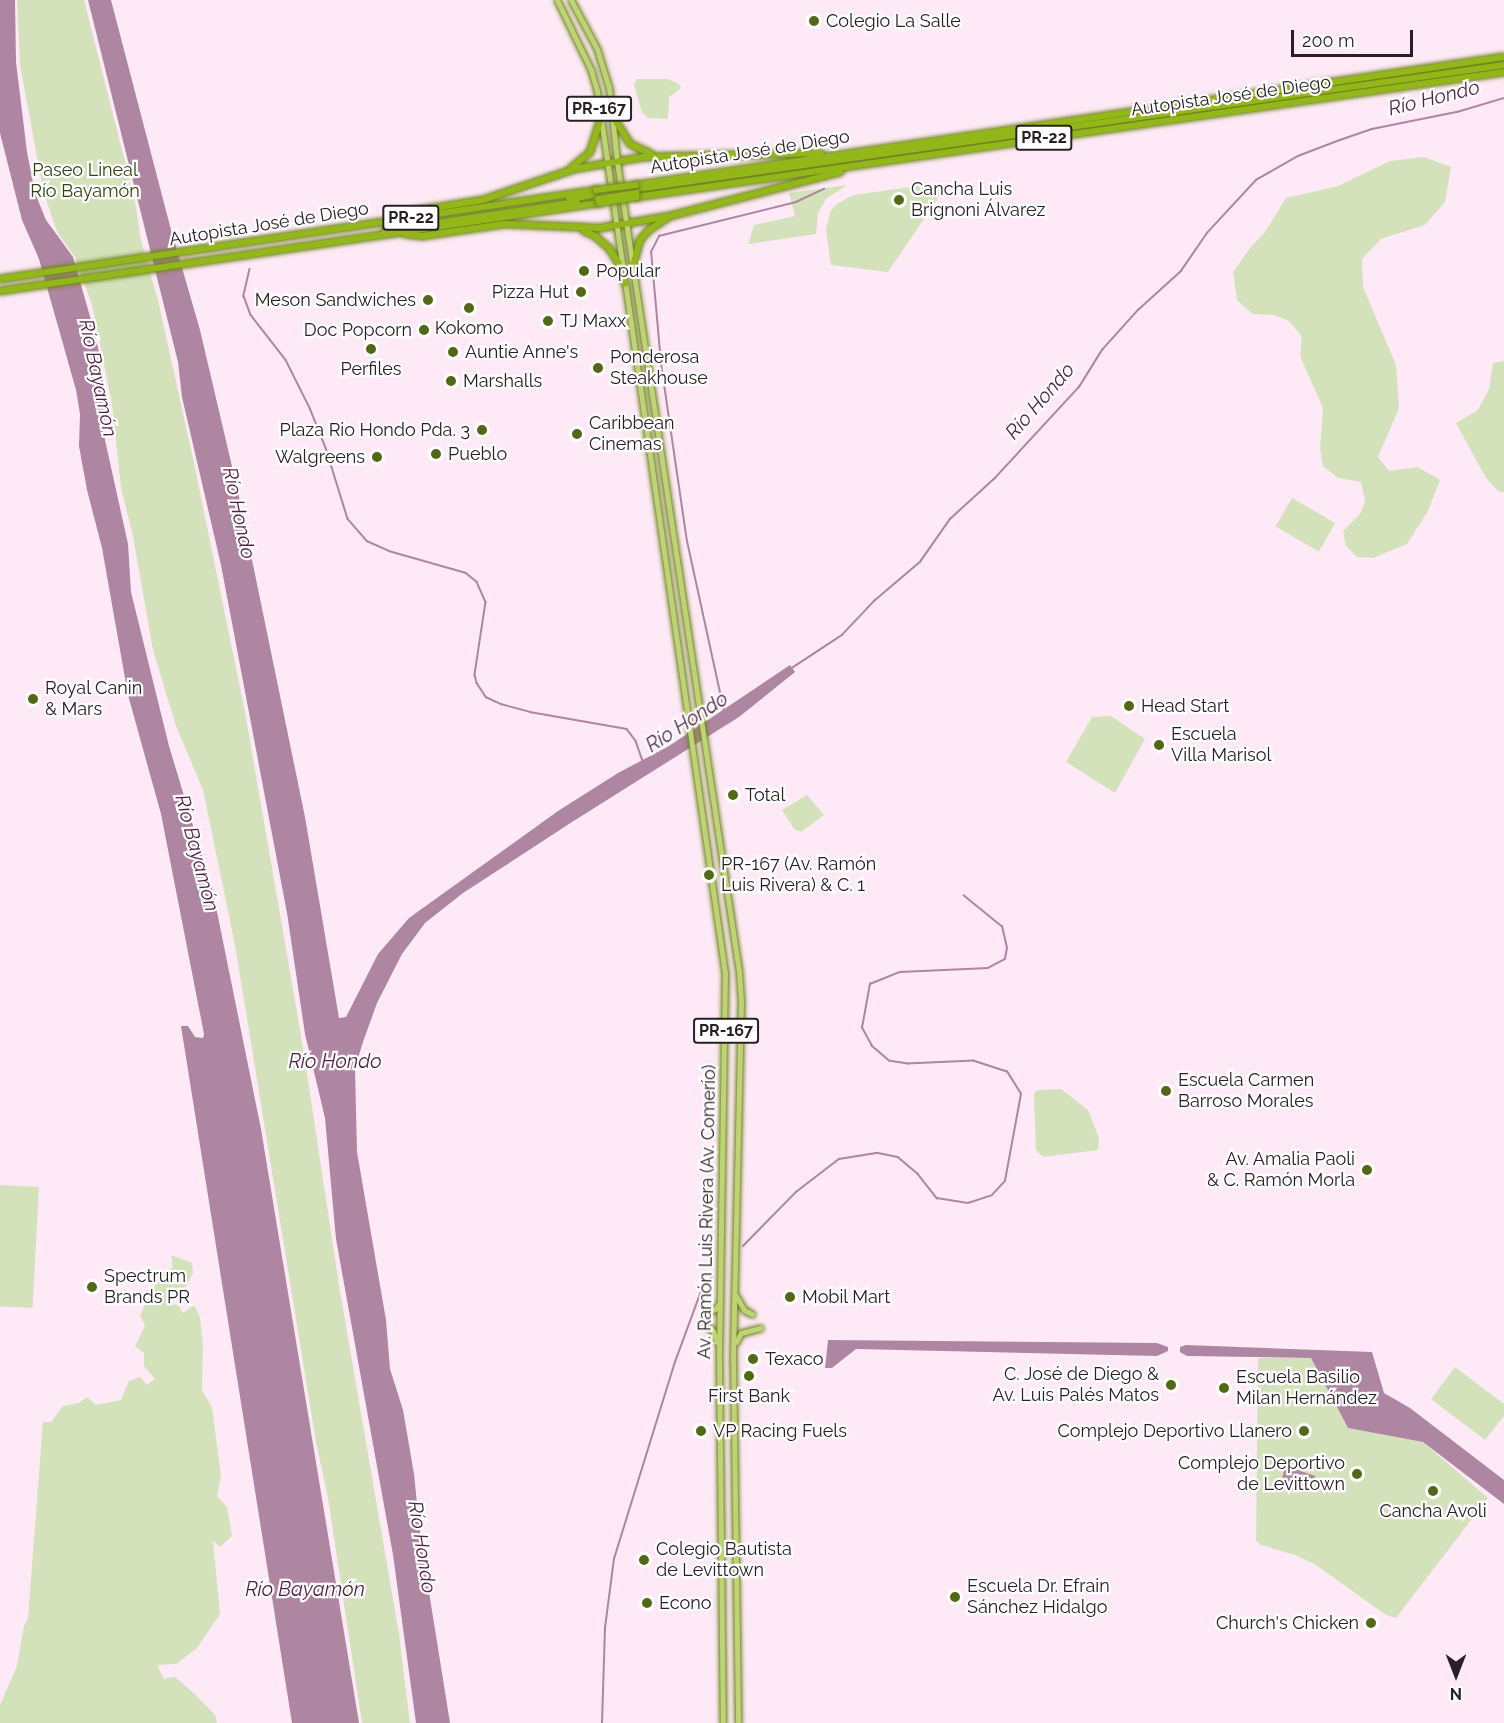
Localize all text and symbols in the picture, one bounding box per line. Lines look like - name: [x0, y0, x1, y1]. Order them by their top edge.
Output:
- place label: Colegio La Salle: [826, 10, 961, 32]
- marker: Colegio La Salle: [807, 14, 821, 28]
- scale bar: [1294, 18, 1416, 56]
- text: 200 m: [1302, 30, 1355, 51]
- street label: Autopista José de Diego: [1129, 71, 1333, 121]
- water label: Río Hondo: [1386, 75, 1482, 121]
- road number: PR-167: [566, 96, 632, 122]
- road number: PR-22: [1014, 125, 1074, 151]
- street label: Autopista José de Diego: [649, 126, 851, 178]
- park label: Paseo Lineal Río Bayamón: [30, 160, 140, 202]
- place label: Cancha Luis Brignoni Álvarez: [911, 179, 1046, 222]
- marker: Cancha Luis Brignoni Álvarez: [892, 193, 906, 207]
- street label: Autopista José de Diego: [168, 198, 370, 250]
- road number: PR-22: [381, 205, 441, 231]
- place label: Popular: [596, 260, 661, 282]
- marker: Popular: [577, 264, 591, 278]
- place label: Pizza Hut: [492, 281, 569, 303]
- marker: Pizza Hut: [574, 285, 588, 299]
- place label: Meson Sandwiches: [255, 289, 416, 311]
- marker: Meson Sandwiches: [421, 293, 435, 307]
- marker: Kokomo: [462, 301, 476, 315]
- place label: TJ Maxx: [560, 310, 626, 332]
- marker: TJ Maxx: [541, 314, 555, 328]
- water label: Río Bayamón: [74, 317, 122, 439]
- place label: Kokomo: [435, 317, 503, 339]
- place label: Doc Popcorn: [304, 319, 412, 341]
- marker: Doc Popcorn: [417, 323, 431, 337]
- place label: Auntie Anne's: [465, 341, 579, 363]
- marker: Perfiles: [364, 342, 378, 356]
- marker: Auntie Anne's: [446, 345, 460, 359]
- place label: Ponderosa Steakhouse: [610, 347, 708, 389]
- place label: Perfiles: [340, 358, 402, 380]
- water label: Río Hondo: [1000, 358, 1080, 444]
- marker: Ponderosa Steakhouse: [591, 361, 605, 375]
- place label: Marshalls: [463, 370, 542, 392]
- marker: Marshalls: [444, 374, 458, 388]
- place label: Caribbean Cinemas: [589, 413, 674, 456]
- place label: Plaza Rio Hondo Pda. 3: [279, 419, 470, 441]
- marker: Plaza Rio Hondo Pda. 3: [475, 423, 489, 437]
- marker: Caribbean Cinemas: [570, 427, 584, 441]
- place label: Pueblo: [448, 443, 507, 465]
- place label: Walgreens: [275, 446, 365, 468]
- marker: Pueblo: [429, 447, 443, 461]
- marker: Walgreens: [370, 450, 384, 464]
- water label: Río Hondo: [218, 465, 260, 561]
- place label: Royal Canin & Mars: [45, 678, 143, 720]
- water label: Río Hondo: [641, 687, 733, 757]
- marker: Royal Canin & Mars: [26, 692, 40, 706]
- place label: Head Start: [1141, 695, 1229, 717]
- marker: Head Start: [1122, 699, 1136, 713]
- place label: Escuela Villa Marisol: [1171, 724, 1271, 766]
- marker: Escuela Villa Marisol: [1152, 738, 1166, 752]
- place label: Total: [745, 784, 785, 806]
- marker: Total: [726, 788, 740, 802]
- water label: Río Bayamón: [170, 792, 224, 914]
- place label: PR-167 (Av. Ramón Luis Rivera) & C. 1: [721, 854, 876, 896]
- marker: PR-167 (Av. Ramón Luis Rivera) & C. 1: [702, 868, 716, 882]
- road number: PR-167: [693, 1018, 759, 1044]
- water label: Río Hondo: [288, 1049, 382, 1073]
- street label: Av. Ramón Luis Rivera (Av. Comerío): [694, 1065, 720, 1359]
- place label: Escuela Carmen Barroso Morales: [1178, 1070, 1314, 1112]
- marker: Escuela Carmen Barroso Morales: [1159, 1084, 1173, 1098]
- place label: Av. Amalia Paoli & C. Ramón Morla: [1207, 1149, 1355, 1192]
- marker: Av. Amalia Paoli & C. Ramón Morla: [1360, 1163, 1374, 1177]
- place label: Spectrum Brands PR: [104, 1266, 190, 1308]
- marker: Spectrum Brands PR: [85, 1280, 99, 1294]
- place label: Mobil Mart: [802, 1286, 891, 1308]
- marker: Mobil Mart: [783, 1290, 797, 1304]
- place label: Texaco: [765, 1348, 823, 1370]
- marker: Texaco: [746, 1352, 760, 1366]
- place label: C. José de Diego & Av. Luis Palés Matos: [992, 1364, 1159, 1406]
- place label: Escuela Basilio Milan Hernández: [1236, 1367, 1377, 1410]
- marker: First Bank: [742, 1369, 756, 1383]
- marker: C. José de Diego & Av. Luis Palés Matos: [1164, 1378, 1178, 1392]
- marker: Escuela Basilio Milan Hernández: [1217, 1381, 1231, 1395]
- place label: First Bank: [708, 1385, 790, 1407]
- place label: VP Racing Fuels: [713, 1420, 847, 1442]
- place label: Complejo Deportivo Llanero: [1057, 1420, 1292, 1442]
- marker: VP Racing Fuels: [694, 1424, 708, 1438]
- marker: Complejo Deportivo Llanero: [1297, 1424, 1311, 1438]
- place label: Complejo Deportivo de Levittown: [1178, 1453, 1345, 1496]
- marker: Complejo Deportivo de Levittown: [1350, 1467, 1364, 1481]
- marker: Cancha Avoli: [1426, 1484, 1440, 1498]
- water label: Río Hondo: [403, 1499, 441, 1595]
- place label: Cancha Avoli: [1379, 1500, 1487, 1522]
- place label: Colegio Bautista de Levittown: [656, 1539, 792, 1582]
- marker: Colegio Bautista de Levittown: [637, 1553, 651, 1567]
- place label: Escuela Dr. Efrain Sánchez Hidalgo: [967, 1576, 1110, 1618]
- water label: Río Bayamón: [245, 1577, 365, 1601]
- marker: Escuela Dr. Efrain Sánchez Hidalgo: [948, 1590, 962, 1604]
- place label: Econo: [659, 1592, 711, 1614]
- marker: Econo: [640, 1596, 654, 1610]
- place label: Church's Chicken: [1216, 1612, 1359, 1634]
- marker: Church's Chicken: [1364, 1616, 1378, 1630]
- north arrow: [1426, 1645, 1486, 1705]
- text: N: [1450, 1684, 1462, 1703]

